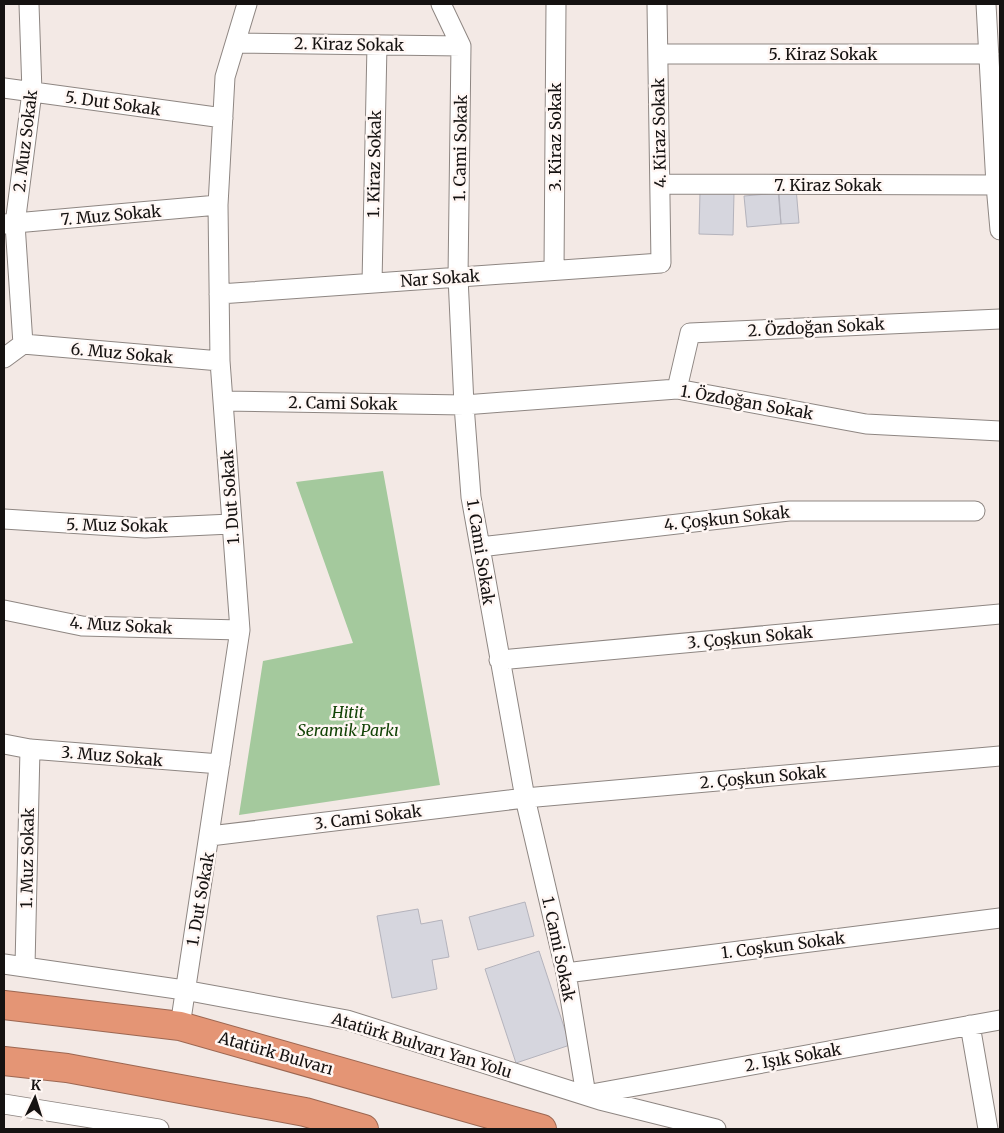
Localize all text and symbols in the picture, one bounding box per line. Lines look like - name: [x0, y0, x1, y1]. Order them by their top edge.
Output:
- street label: 2. Kiraz Sokak: [294, 33, 405, 55]
- street label: 5. Kiraz Sokak: [769, 44, 878, 64]
- street label: 4. Kiraz Sokak: [648, 77, 670, 188]
- street label: 3. Kiraz Sokak: [545, 82, 565, 191]
- street label: 5. Dut Sokak: [64, 86, 163, 120]
- street label: 2. Muz Sokak: [9, 88, 41, 193]
- street label: 1. Cami Sokak: [449, 94, 471, 202]
- street label: 1. Kiraz Sokak: [363, 109, 385, 218]
- street label: 7. Kiraz Sokak: [774, 175, 883, 195]
- street label: 7. Muz Sokak: [60, 201, 163, 229]
- street label: Nar Sokak: [400, 265, 481, 291]
- street label: 2. Özdoğan Sokak: [747, 313, 886, 341]
- street label: 6. Muz Sokak: [70, 339, 175, 368]
- street label: 1. Özdoğan Sokak: [679, 380, 816, 424]
- street label: 2. Cami Sokak: [288, 392, 399, 414]
- street label: 1. Dut Sokak: [217, 448, 243, 545]
- street label: 1. Cami Sokak: [463, 498, 499, 607]
- street label: 4. Çoşkun Sokak: [663, 501, 792, 535]
- street label: 5. Muz Sokak: [66, 514, 169, 536]
- street label: 4. Muz Sokak: [69, 612, 174, 638]
- street label: 3. Çoşkun Sokak: [686, 621, 814, 652]
- park label: Hitit Seramik Parkı: [297, 702, 399, 740]
- street label: 3. Muz Sokak: [60, 742, 165, 770]
- street label: 2. Çoşkun Sokak: [699, 761, 828, 792]
- street label: 3. Cami Sokak: [313, 800, 424, 834]
- street label: 1. Muz Sokak: [16, 807, 38, 908]
- street label: 1. Dut Sokak: [182, 850, 218, 947]
- street label: 1. Cami Sokak: [538, 895, 580, 1004]
- street label: 1. Coşkun Sokak: [720, 927, 847, 963]
- street label: Atatürk Bulvarı Yan Yolu: [329, 1008, 514, 1082]
- street label: Atatürk Bulvarı: [215, 1027, 336, 1079]
- street label: 2. Işık Sokak: [743, 1039, 844, 1075]
- north arrow: [10, 1073, 60, 1123]
- text: K: [30, 1076, 42, 1094]

